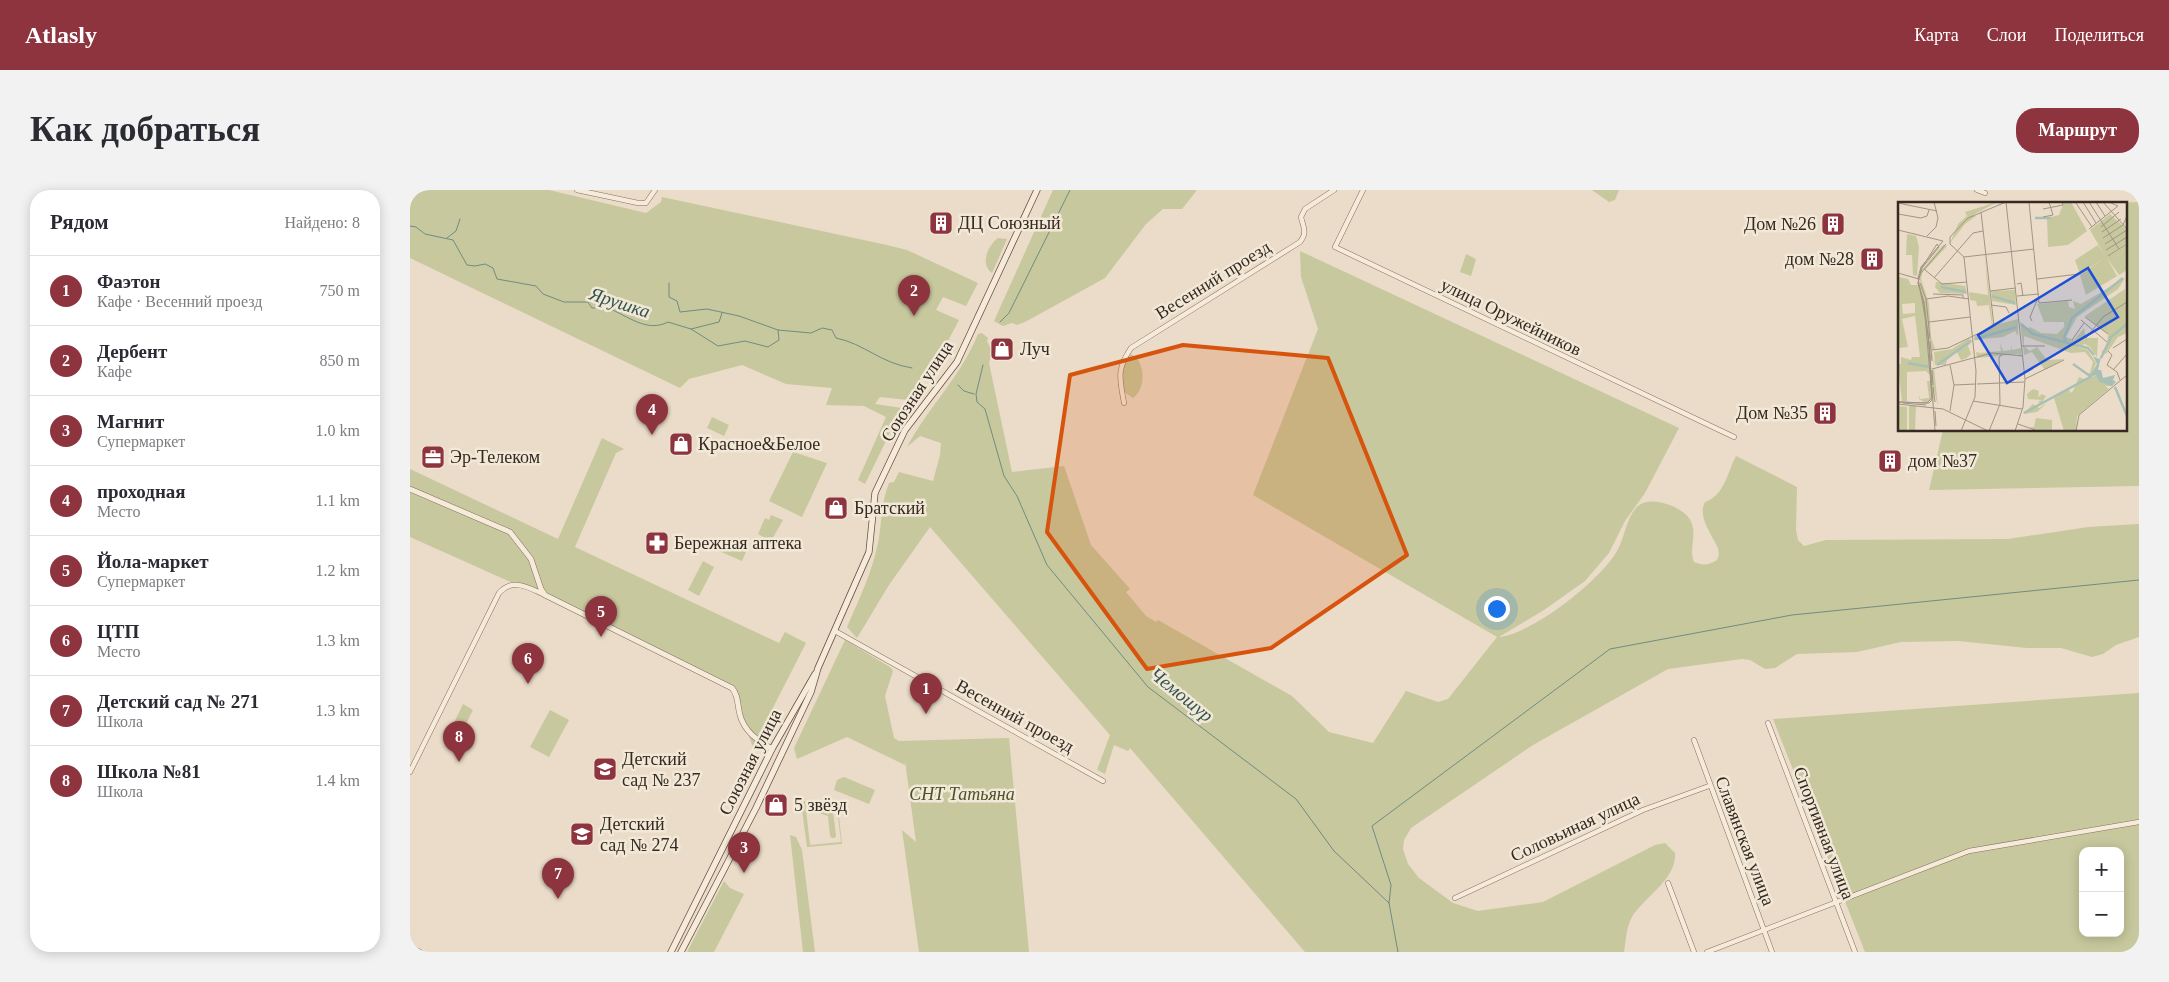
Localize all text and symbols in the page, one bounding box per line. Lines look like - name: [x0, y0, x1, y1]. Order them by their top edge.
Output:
- text: Atlasly: [25, 22, 97, 48]
- text: Карта: [1914, 25, 1959, 45]
- text: Слои: [1987, 25, 2026, 45]
- text: Поделиться: [2054, 25, 2144, 45]
- button: Маршрут: [2016, 108, 2139, 153]
- text: Как добраться: [30, 110, 260, 149]
- inset map: [1898, 202, 2126, 431]
- text: Рядом: [50, 210, 109, 234]
- building icon: ДЦ Союзный: [928, 210, 954, 236]
- building icon: Дом №26: [1820, 211, 1846, 237]
- place label: ДЦ Союзный: [958, 213, 1061, 233]
- text: Найдено: 8: [285, 214, 360, 231]
- place label: Дом №26: [1744, 214, 1816, 234]
- street label: Весенний проезд: [1152, 237, 1274, 323]
- building icon: дом №28: [1859, 246, 1885, 272]
- place label: дом №28: [1785, 249, 1854, 269]
- text: Фаэтон: [97, 271, 161, 292]
- street label: улица Оружейников: [1437, 274, 1585, 360]
- pin: 2: [898, 275, 930, 316]
- text: 1: [62, 282, 70, 299]
- text: 750 m: [320, 282, 360, 299]
- water label: Ярушка: [586, 283, 653, 322]
- text: Кафе · Весенний проезд: [97, 293, 262, 310]
- shop icon: Луч: [989, 336, 1015, 362]
- street label: Союзная улица: [877, 337, 957, 445]
- place label: Луч: [1020, 339, 1050, 359]
- text: Дербент: [97, 341, 167, 362]
- text: 2: [62, 352, 70, 369]
- text: 850 m: [320, 352, 360, 369]
- text: Кафе: [97, 363, 132, 380]
- pin: 4: [636, 394, 668, 435]
- building icon: Дом №35: [1812, 400, 1838, 426]
- place label: Дом №35: [1736, 403, 1808, 423]
- text: Магнит: [97, 411, 164, 432]
- text: 3: [62, 422, 70, 439]
- text: 1.0 km: [316, 422, 360, 439]
- shop icon: Красное&Белое: [668, 431, 694, 457]
- text: Супермаркет: [97, 433, 185, 450]
- place label: Красное&Белое: [698, 434, 820, 454]
- office icon: Эр-Телеком: [420, 444, 446, 470]
- place label: Эр-Телеком: [450, 447, 540, 467]
- building icon: дом №37: [1877, 448, 1903, 474]
- place label: дом №37: [1908, 451, 1977, 471]
- text: проходная: [97, 481, 186, 502]
- text: 4: [62, 492, 70, 509]
- text: 1.1 km: [316, 492, 360, 509]
- shop icon: Братский: [823, 495, 849, 521]
- place label: Братский: [854, 498, 925, 518]
- text: Место: [97, 503, 140, 520]
- pharmacy icon: Бережная аптека: [644, 530, 670, 556]
- place label: Бережная аптека: [674, 533, 802, 553]
- text: Йола-маркет: [97, 551, 209, 572]
- text: 5: [62, 562, 70, 579]
- text: 1.2 km: [316, 562, 360, 579]
- text: Супермаркет: [97, 573, 185, 590]
- pin: 5: [585, 596, 617, 637]
- your location: [1484, 596, 1510, 622]
- text: ЦТП: [97, 621, 139, 642]
- text: 6: [62, 632, 70, 649]
- text: 1.3 km: [316, 632, 360, 649]
- text: Место: [97, 643, 140, 660]
- pin: 6: [512, 643, 544, 684]
- water label: Чемошур: [1146, 663, 1217, 726]
- pin: 1: [910, 673, 942, 714]
- street label: Весенний проезд: [953, 675, 1077, 757]
- text: Детский сад № 271: [97, 691, 259, 712]
- text: 7: [62, 702, 70, 719]
- text: 1.3 km: [316, 702, 360, 719]
- street label: Союзная улица: [715, 706, 785, 818]
- text: Школа: [97, 713, 143, 730]
- pin: 8: [443, 721, 475, 762]
- place label: Детский сад № 237: [622, 749, 701, 790]
- school or university icon: Детский сад № 237: [592, 756, 618, 782]
- text: Школа №81: [97, 761, 201, 782]
- street label: Спортивная улица: [1790, 764, 1858, 902]
- text: 8: [62, 772, 70, 789]
- text: 1.4 km: [316, 772, 360, 789]
- street label: Славянская улица: [1711, 774, 1779, 908]
- text: Школа: [97, 783, 143, 800]
- park label: СНТ Татьяна: [909, 784, 1015, 804]
- street label: Соловьиная улица: [1507, 788, 1643, 866]
- shop icon: 5 звёзд: [763, 792, 789, 818]
- place label: 5 звёзд: [794, 795, 847, 815]
- place label: Детский сад № 274: [600, 814, 679, 855]
- school or university icon: Детский сад № 274: [569, 821, 595, 847]
- pin: 3: [728, 832, 760, 873]
- map controls: [2079, 847, 2124, 937]
- button: +: [2079, 847, 2124, 892]
- pin: 7: [542, 858, 574, 899]
- button: −: [2079, 892, 2124, 937]

